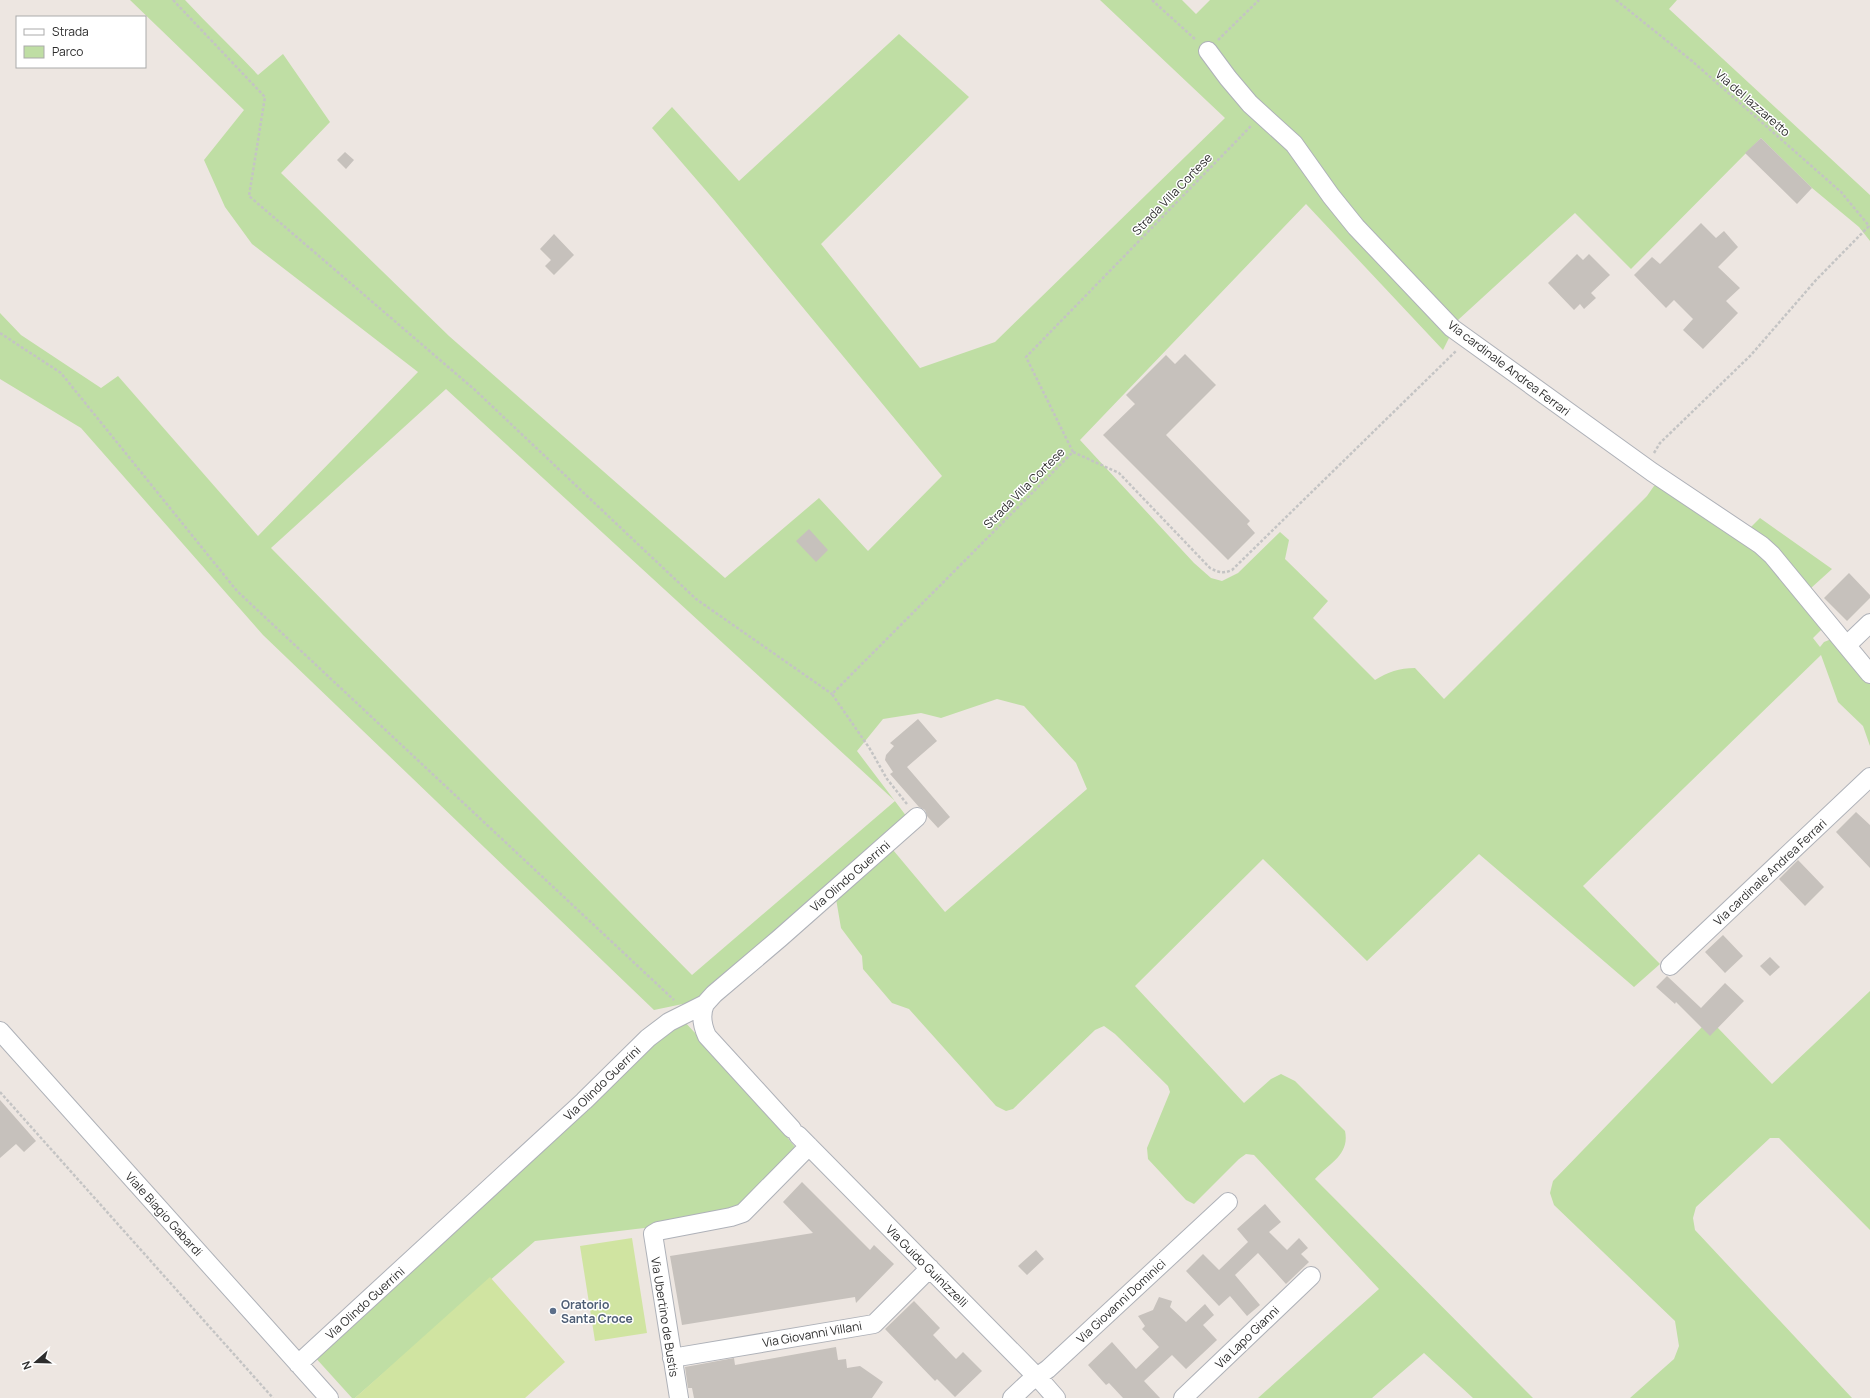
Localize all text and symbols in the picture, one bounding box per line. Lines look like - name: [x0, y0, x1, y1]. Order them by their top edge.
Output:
- legend: [16, 16, 146, 68]
- text: Strada: [52, 23, 89, 40]
- text: Parco: [52, 43, 83, 60]
- street label: Via del lazzaretto: [1712, 66, 1794, 140]
- street label: Strada Villa Cortese: [1128, 149, 1216, 239]
- street label: Via cardinale Andrea Ferrari: [1444, 316, 1574, 420]
- street label: Strada Villa Cortese: [980, 444, 1068, 532]
- street label: Via cardinale Andrea Ferrari: [1710, 815, 1830, 929]
- street label: Via Olindo Guerrini: [806, 837, 894, 915]
- street label: Via Olindo Guerrini: [560, 1042, 644, 1124]
- street label: Viale Biagio Gabardi: [122, 1168, 206, 1260]
- street label: Via Guido Guinizzelli: [882, 1221, 972, 1311]
- street label: Via Giovanni Dominici: [1073, 1255, 1169, 1347]
- street label: Via Ubertino de Bustis: [647, 1256, 683, 1378]
- street label: Via Olindo Guerrini: [322, 1263, 408, 1343]
- place label: Oratorio Santa Croce: [561, 1296, 633, 1327]
- street label: Via Lapo Gianni: [1211, 1302, 1283, 1372]
- marker: Oratorio Santa Croce: [548, 1306, 558, 1316]
- street label: Via Giovanni Villani: [761, 1317, 863, 1351]
- north arrow: [16, 1342, 56, 1382]
- text: N: [18, 1359, 35, 1372]

